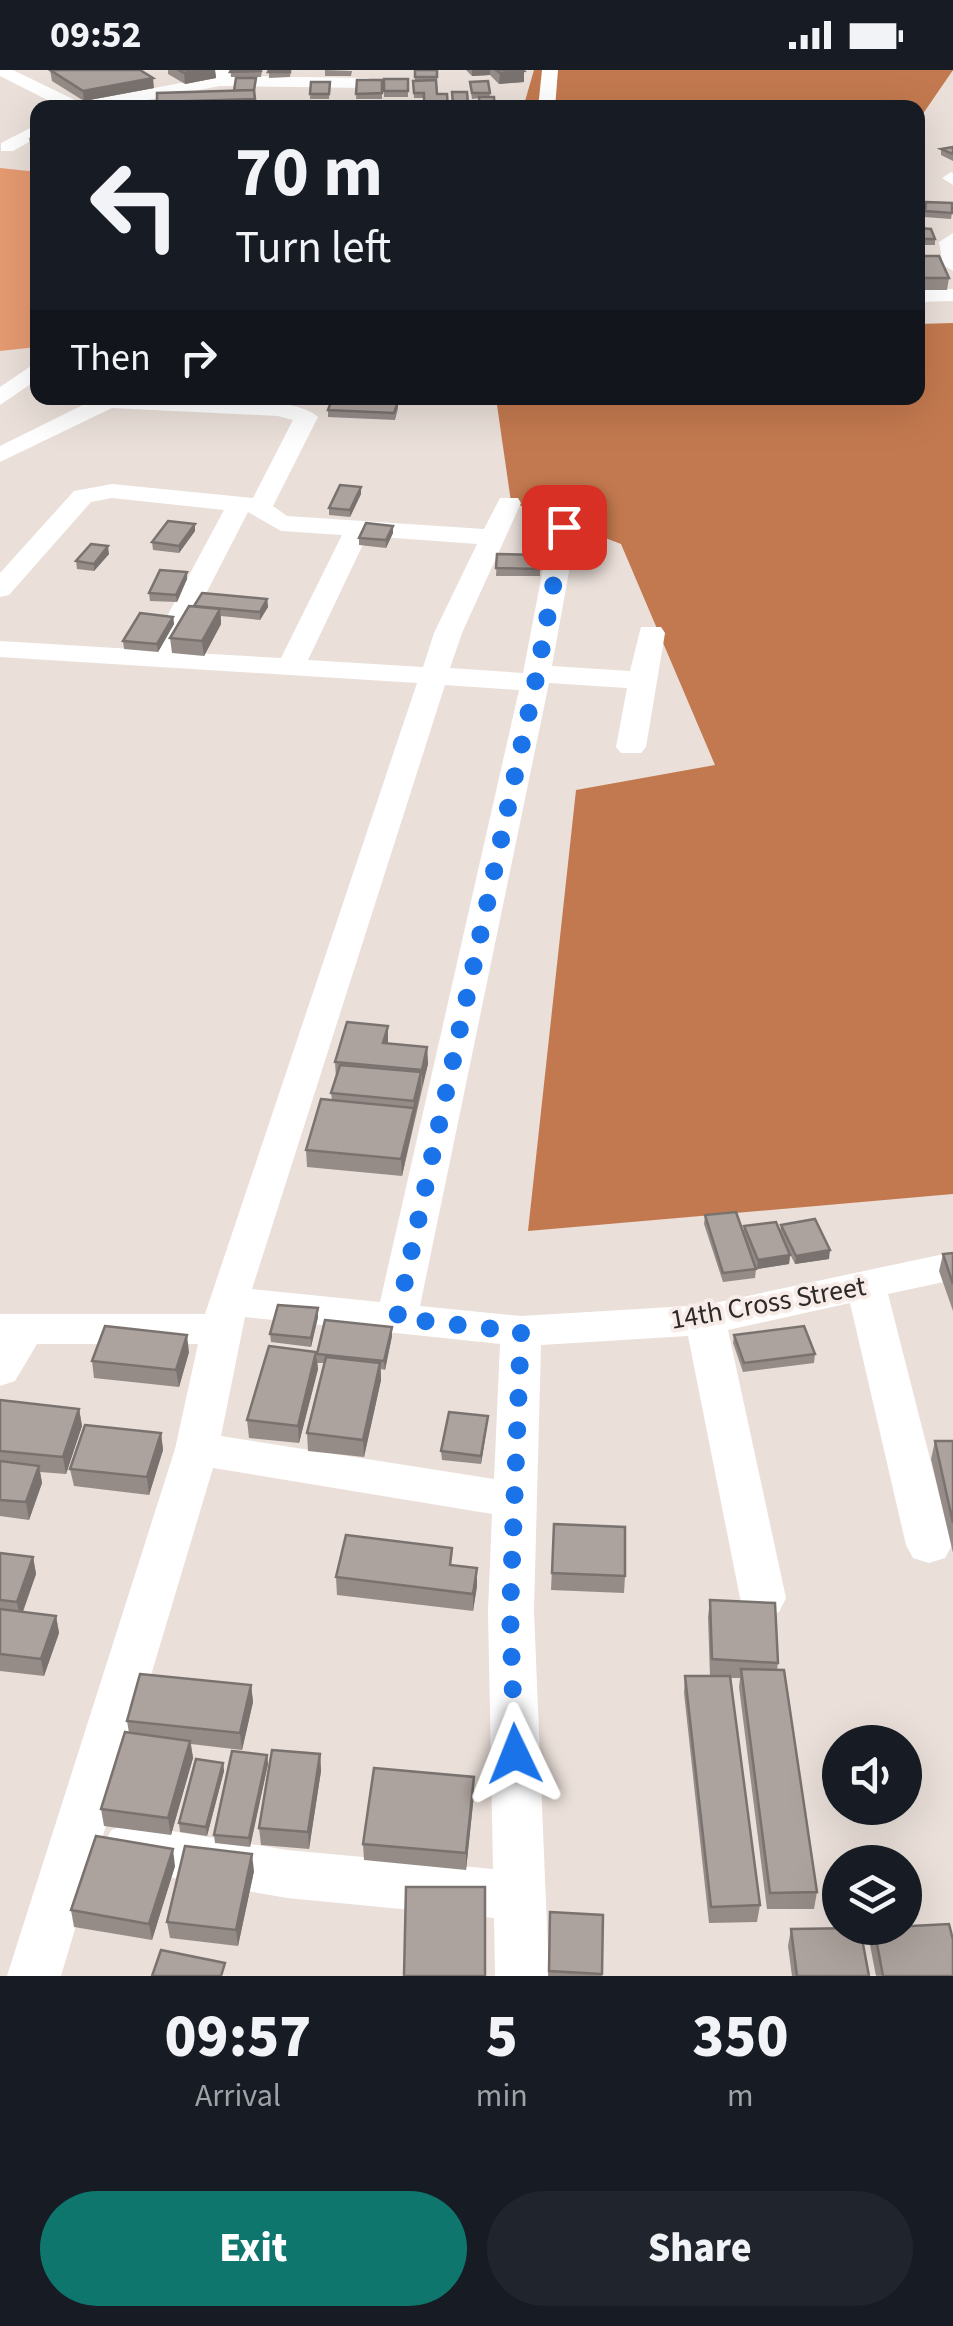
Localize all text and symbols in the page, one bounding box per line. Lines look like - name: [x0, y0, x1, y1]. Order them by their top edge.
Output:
- text: 09:52: [50, 8, 142, 62]
- text: 70 m: [235, 123, 383, 223]
- icon: left: [70, 140, 200, 270]
- text: Turn left: [235, 216, 391, 280]
- icon: right: [171, 330, 226, 385]
- text: Then: [70, 331, 151, 385]
- pin: [522, 485, 607, 570]
- icon: arrive: [537, 500, 592, 555]
- street label: 14th Cross Street: [667, 1266, 869, 1340]
- position arrow: [463, 1702, 567, 1806]
- map controls: [822, 1725, 922, 1945]
- button: sound: [822, 1725, 922, 1825]
- button: layers: [822, 1845, 922, 1945]
- text: 09:57: [165, 1995, 311, 2080]
- text: 5: [486, 1995, 518, 2080]
- text: 350: [692, 1995, 788, 2080]
- text: Arrival: [195, 2073, 281, 2119]
- text: min: [476, 2073, 528, 2119]
- text: m: [727, 2073, 754, 2119]
- button: Exit: [40, 2191, 467, 2306]
- button: Share: [487, 2191, 913, 2306]

